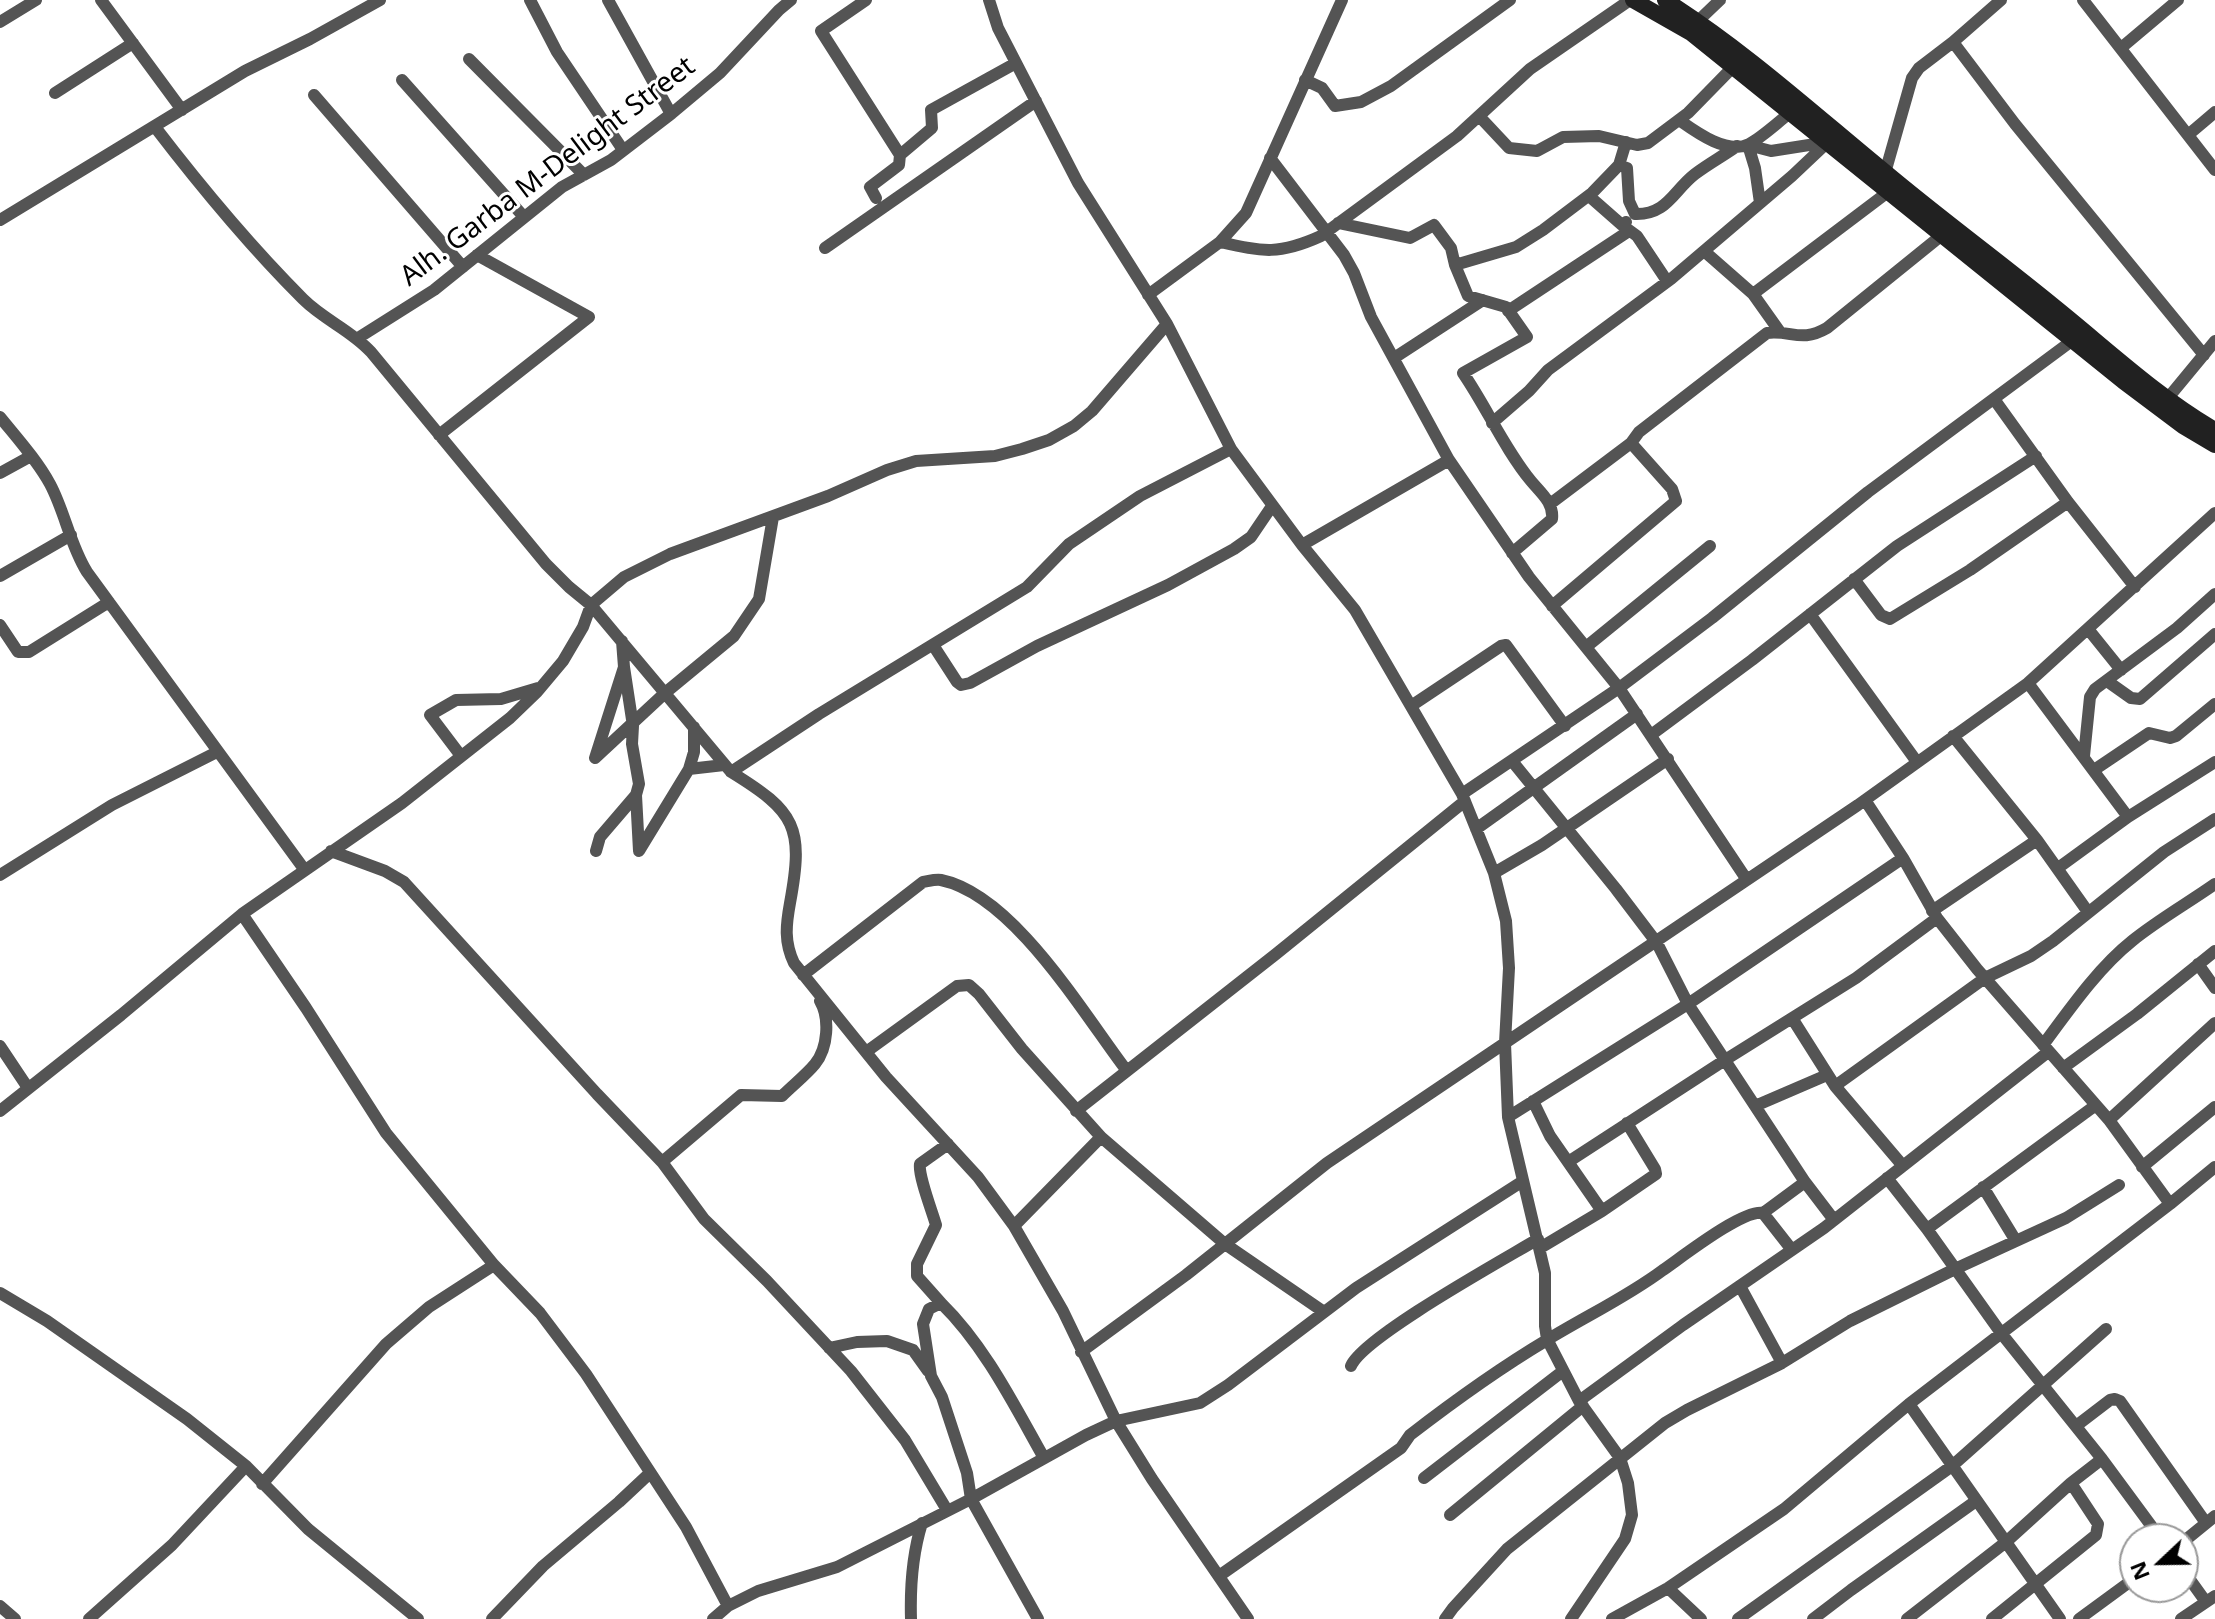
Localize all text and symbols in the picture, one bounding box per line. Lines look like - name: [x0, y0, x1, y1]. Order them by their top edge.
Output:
- street label: Alh. Garba M-Delight Street: [394, 50, 702, 294]
- north arrow: [2119, 1523, 2199, 1603]
- text: N: [2121, 1557, 2156, 1585]

